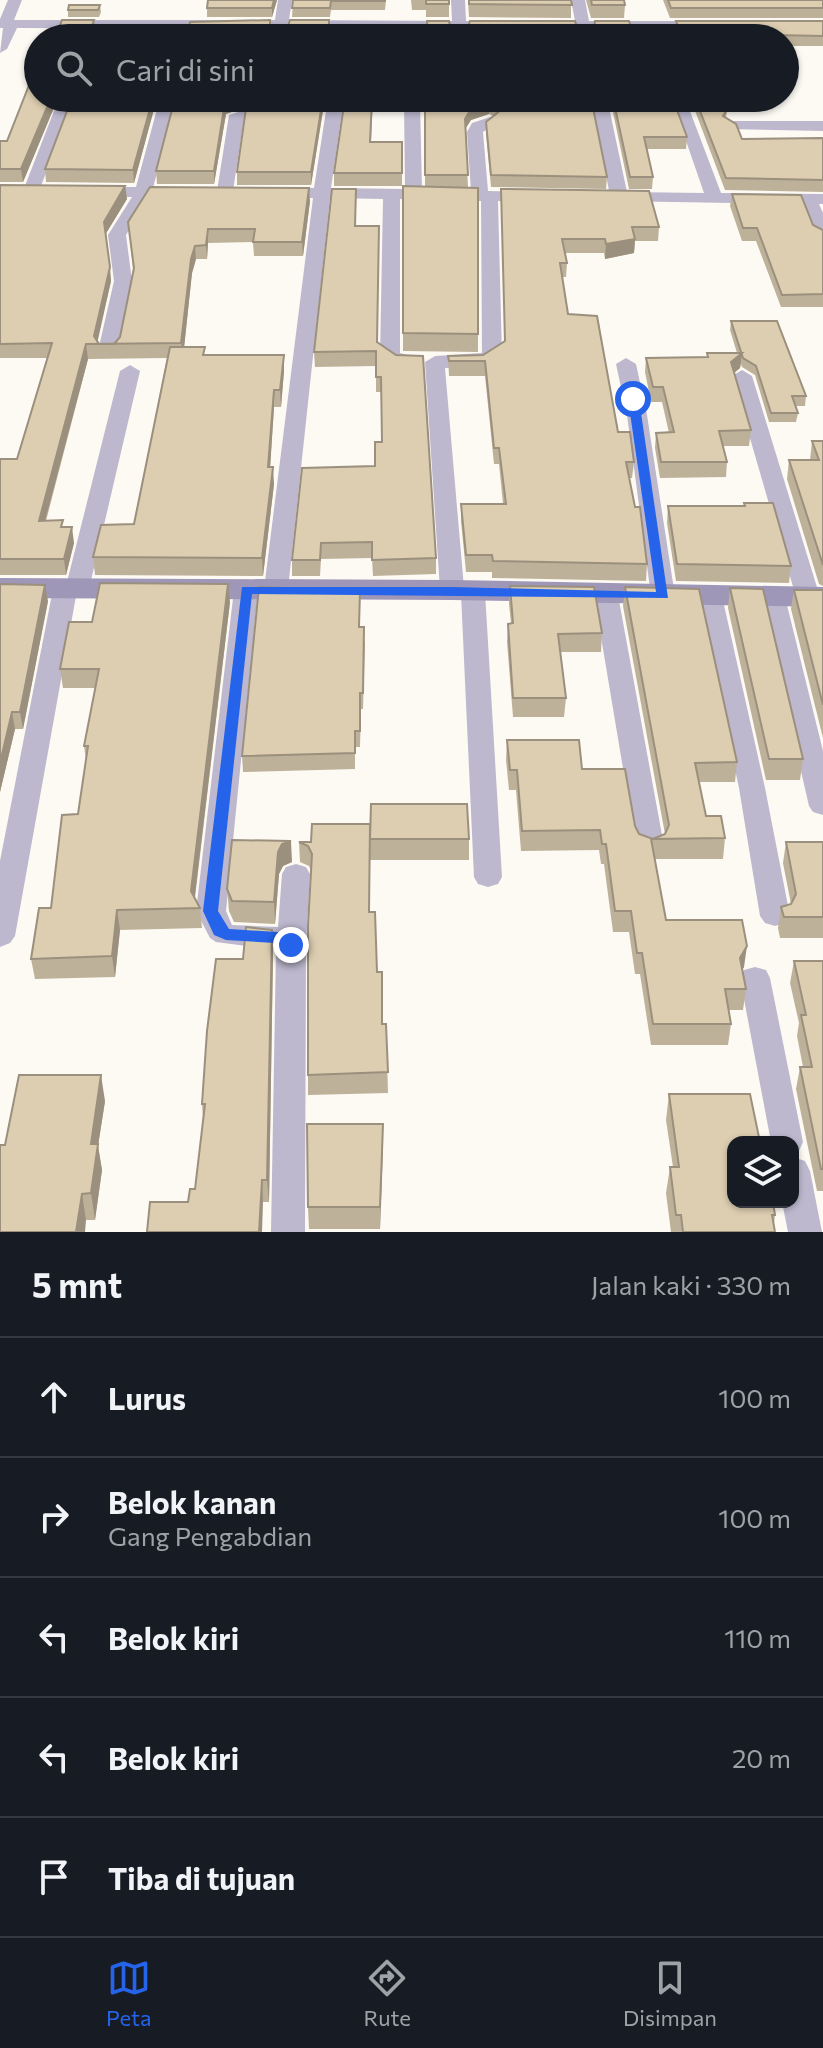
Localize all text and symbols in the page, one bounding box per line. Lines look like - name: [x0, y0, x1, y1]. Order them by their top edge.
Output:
- search box: [24, 24, 799, 112]
- icon: search: [52, 46, 96, 90]
- text: Cari di sini: [116, 50, 255, 87]
- route start: [615, 381, 651, 417]
- route end: [273, 927, 309, 963]
- map controls: [727, 1136, 799, 1208]
- button: layers: [727, 1136, 799, 1208]
- text: 5 mnt: [32, 1263, 122, 1305]
- text: Jalan kaki · 330 m: [591, 1269, 791, 1300]
- icon: ahead: [32, 1375, 76, 1419]
- text: Lurus: [108, 1379, 186, 1416]
- text: 100 m: [718, 1382, 791, 1413]
- text: Belok kanan: [108, 1483, 276, 1520]
- icon: right: [32, 1495, 76, 1539]
- text: 100 m: [718, 1502, 791, 1533]
- text: Gang Pengabdian: [108, 1520, 312, 1551]
- icon: left: [32, 1615, 76, 1659]
- text: Belok kiri: [108, 1619, 239, 1656]
- text: 110 m: [724, 1622, 791, 1653]
- icon: left: [32, 1735, 76, 1779]
- text: Belok kiri: [108, 1739, 239, 1776]
- text: 20 m: [732, 1742, 791, 1773]
- icon: arrive: [32, 1855, 76, 1899]
- text: Tiba di tujuan: [108, 1859, 295, 1896]
- tab: Peta: [106, 1956, 151, 2031]
- tab: Rute: [364, 1956, 411, 2031]
- tab: Disimpan: [623, 1956, 717, 2031]

